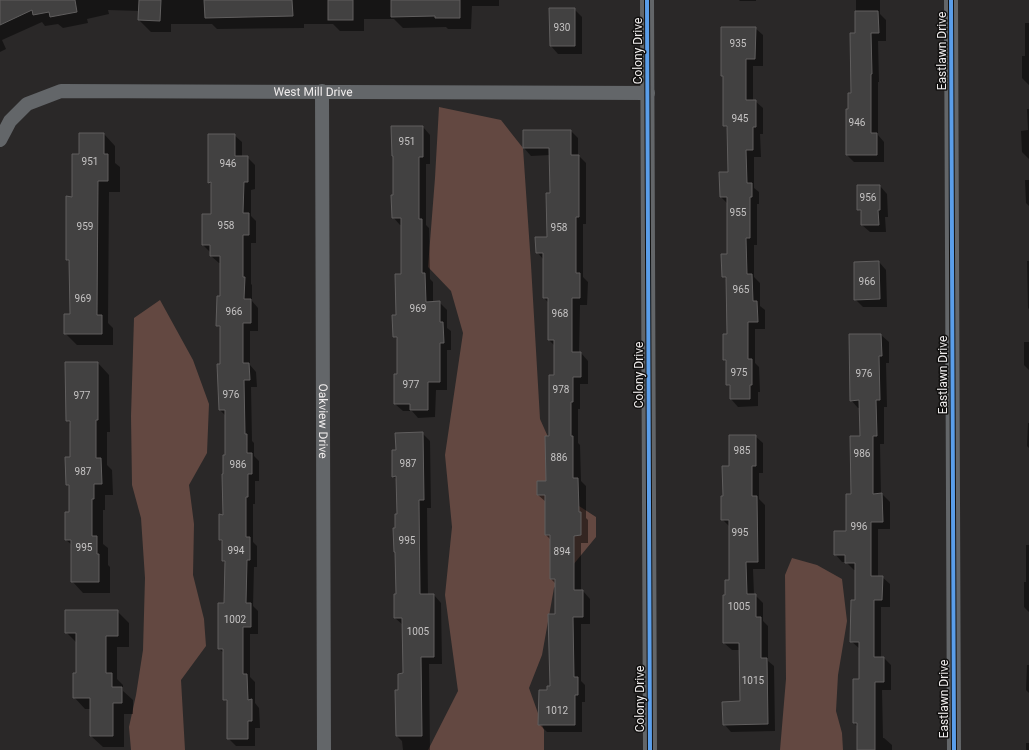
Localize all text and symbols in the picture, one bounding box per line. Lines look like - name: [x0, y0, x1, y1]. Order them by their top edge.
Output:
- street label: Eastlawn Drive: [935, 12, 949, 90]
- street label: Colony Drive: [631, 18, 645, 84]
- house number: 930: [554, 22, 571, 33]
- house number: 935: [730, 38, 747, 49]
- street label: West Mill Drive: [273, 85, 353, 99]
- house number: 945: [732, 113, 749, 124]
- house number: 946: [849, 117, 866, 128]
- house number: 951: [399, 136, 415, 147]
- house number: 951: [82, 156, 98, 167]
- house number: 946: [220, 158, 237, 169]
- house number: 956: [860, 192, 877, 203]
- house number: 955: [730, 207, 747, 218]
- house number: 958: [218, 220, 235, 231]
- house number: 959: [77, 221, 93, 232]
- house number: 958: [551, 222, 568, 233]
- house number: 966: [859, 276, 876, 287]
- house number: 965: [733, 284, 750, 295]
- house number: 969: [75, 293, 91, 304]
- house number: 969: [410, 303, 426, 314]
- house number: 966: [226, 306, 243, 317]
- house number: 968: [552, 308, 569, 319]
- street label: Eastlawn Drive: [936, 336, 950, 414]
- street label: Colony Drive: [632, 342, 646, 408]
- house number: 975: [731, 367, 748, 378]
- house number: 976: [856, 368, 873, 379]
- house number: 977: [403, 379, 420, 390]
- street label: Oakview Drive: [316, 383, 330, 459]
- house number: 978: [553, 384, 570, 395]
- house number: 976: [223, 389, 240, 400]
- house number: 977: [74, 390, 91, 401]
- house number: 985: [734, 445, 751, 456]
- house number: 986: [854, 448, 871, 459]
- house number: 886: [551, 452, 568, 463]
- house number: 987: [400, 458, 417, 469]
- house number: 986: [230, 459, 247, 470]
- house number: 987: [75, 466, 92, 477]
- house number: 996: [851, 521, 868, 532]
- house number: 995: [732, 527, 749, 538]
- house number: 995: [399, 535, 416, 546]
- house number: 995: [76, 542, 93, 553]
- house number: 994: [228, 545, 245, 556]
- house number: 894: [554, 546, 571, 557]
- house number: 1005: [728, 601, 751, 612]
- house number: 1002: [224, 614, 247, 625]
- house number: 1005: [407, 626, 430, 637]
- street label: Eastlawn Drive: [937, 660, 951, 738]
- street label: Colony Drive: [633, 666, 647, 732]
- house number: 1015: [742, 675, 765, 686]
- house number: 1012: [546, 705, 569, 716]

